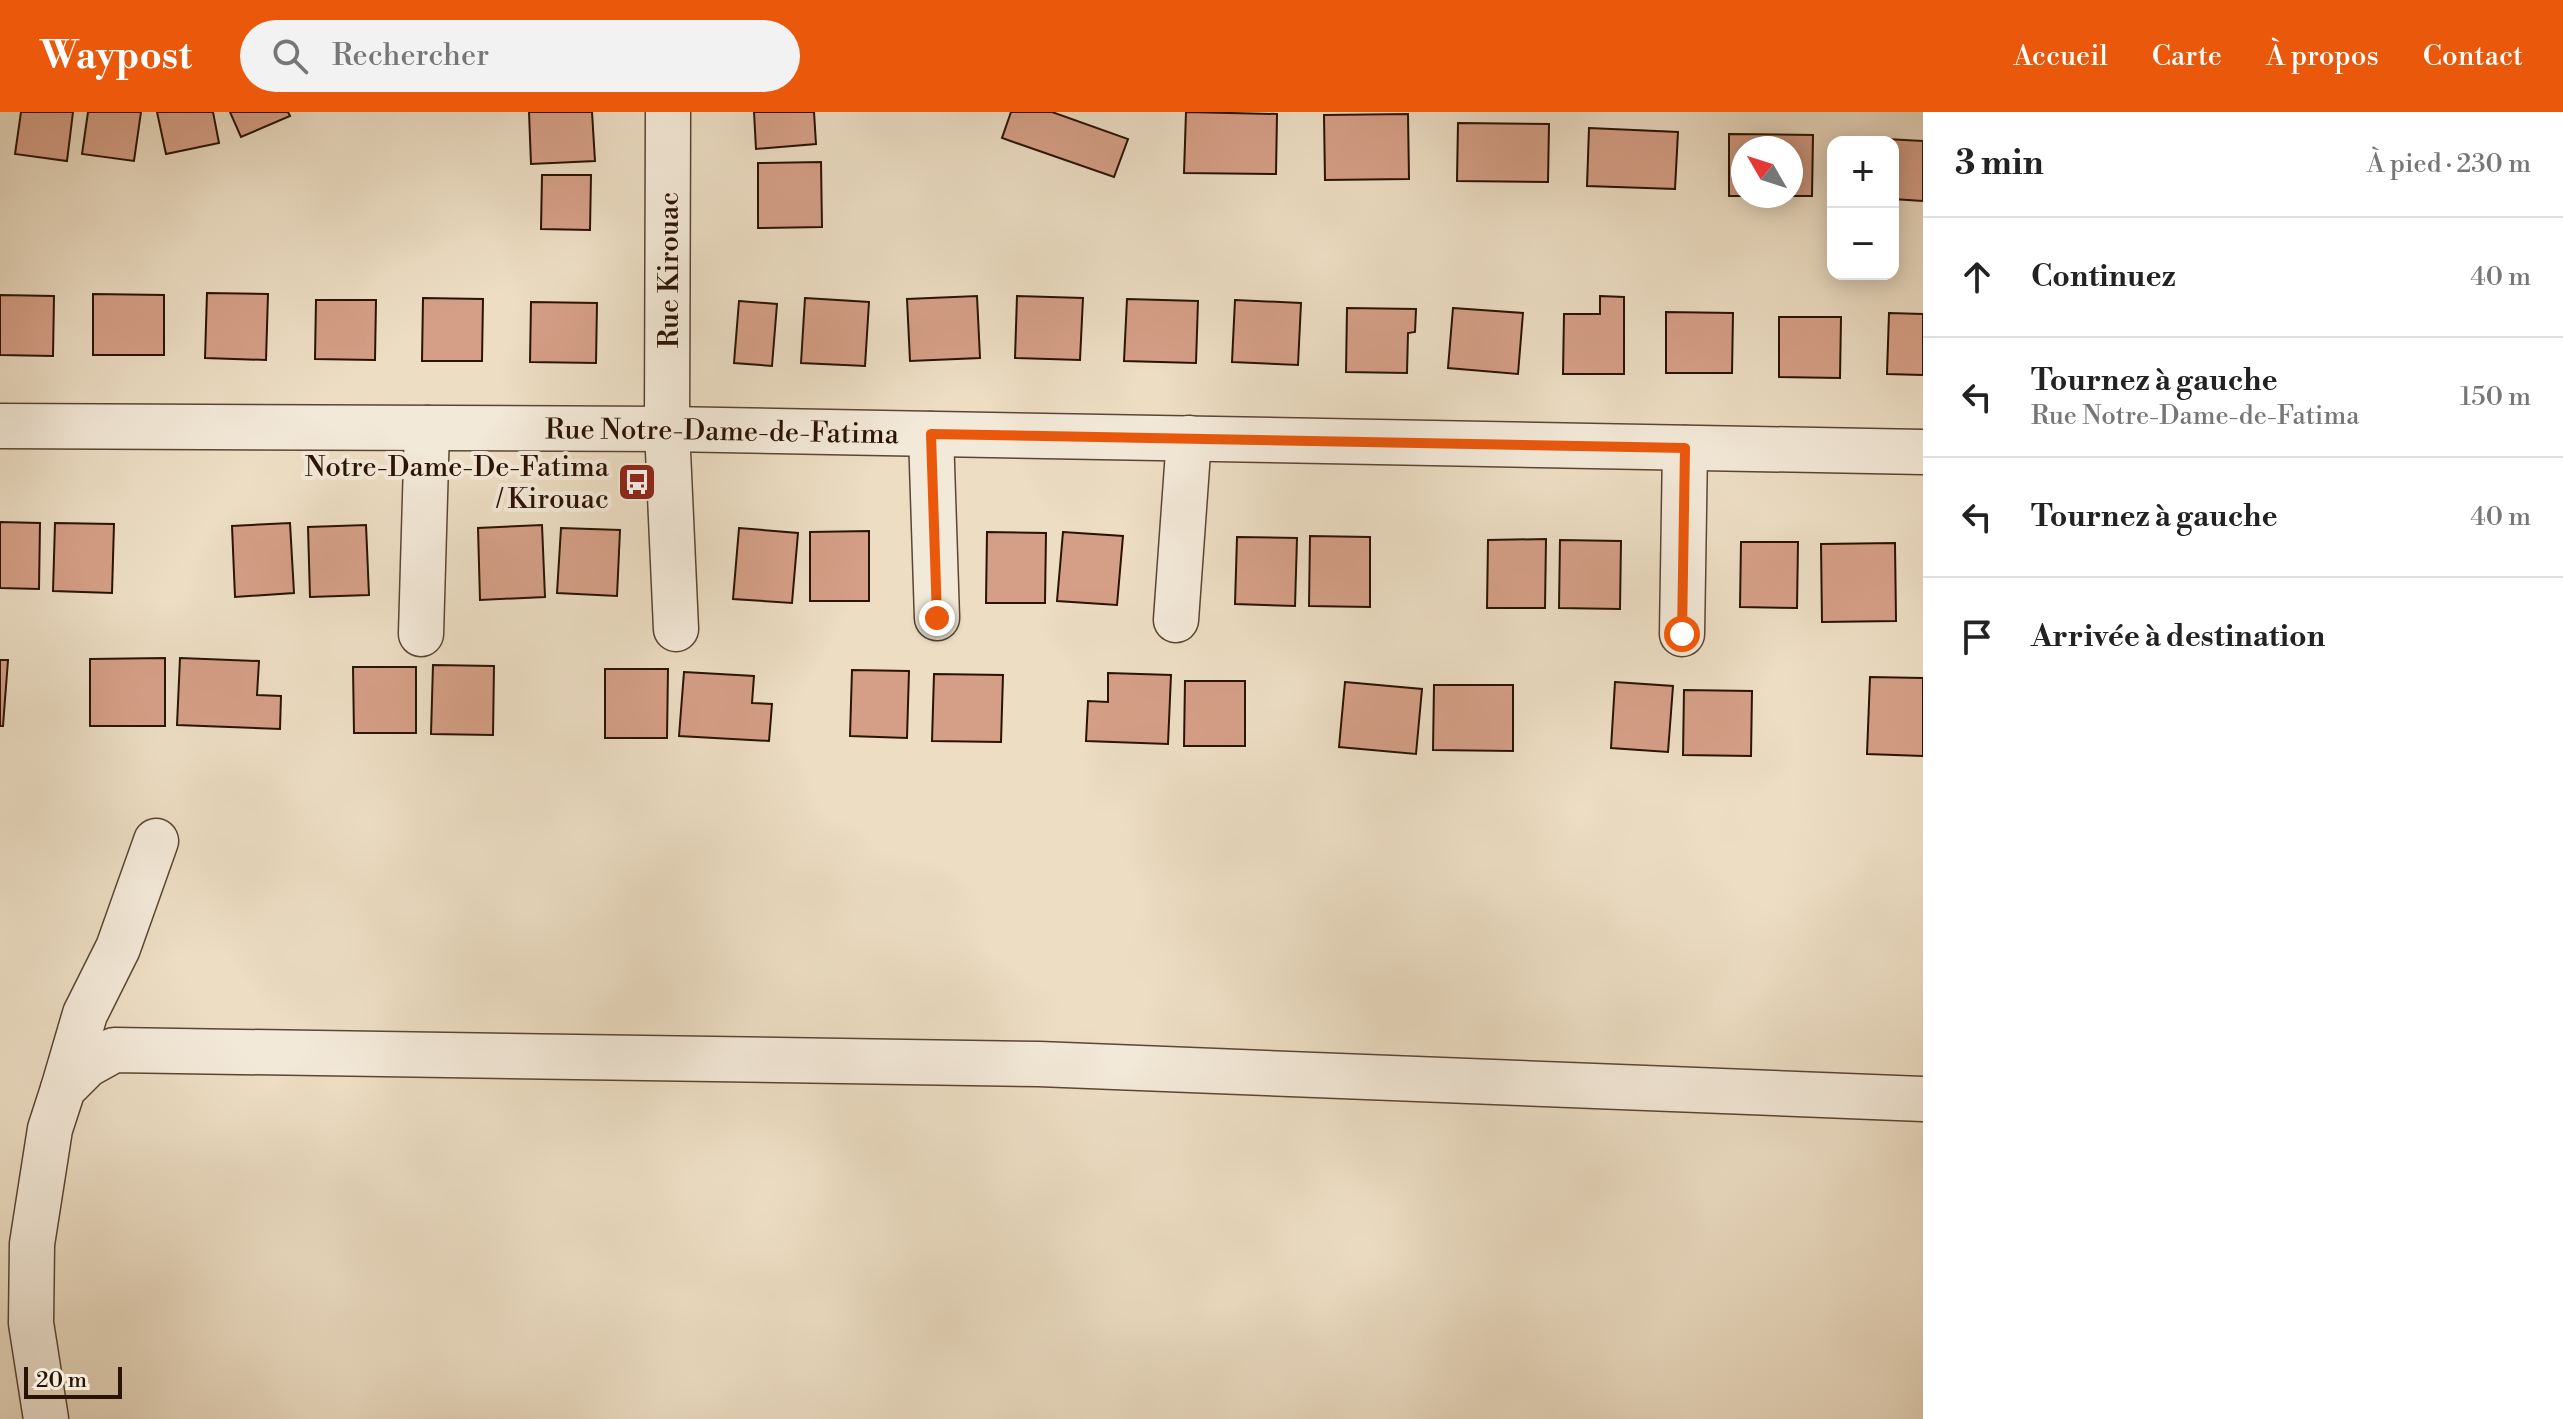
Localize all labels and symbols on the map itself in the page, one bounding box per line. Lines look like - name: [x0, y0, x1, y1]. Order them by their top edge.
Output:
- north arrow: [1731, 136, 1803, 208]
- street label: Rue Kirouac: [652, 192, 687, 348]
- street label: Rue Notre-Dame-de-Fatima: [545, 412, 900, 452]
- place label: Notre-Dame-De-Fatima / Kirouac: [305, 450, 610, 517]
- bus stop icon: Notre-Dame-De-Fatima / Kirouac: [616, 461, 658, 503]
- route end: [919, 600, 955, 636]
- route start: [1664, 616, 1700, 652]
- scale bar: [24, 1363, 122, 1399]

